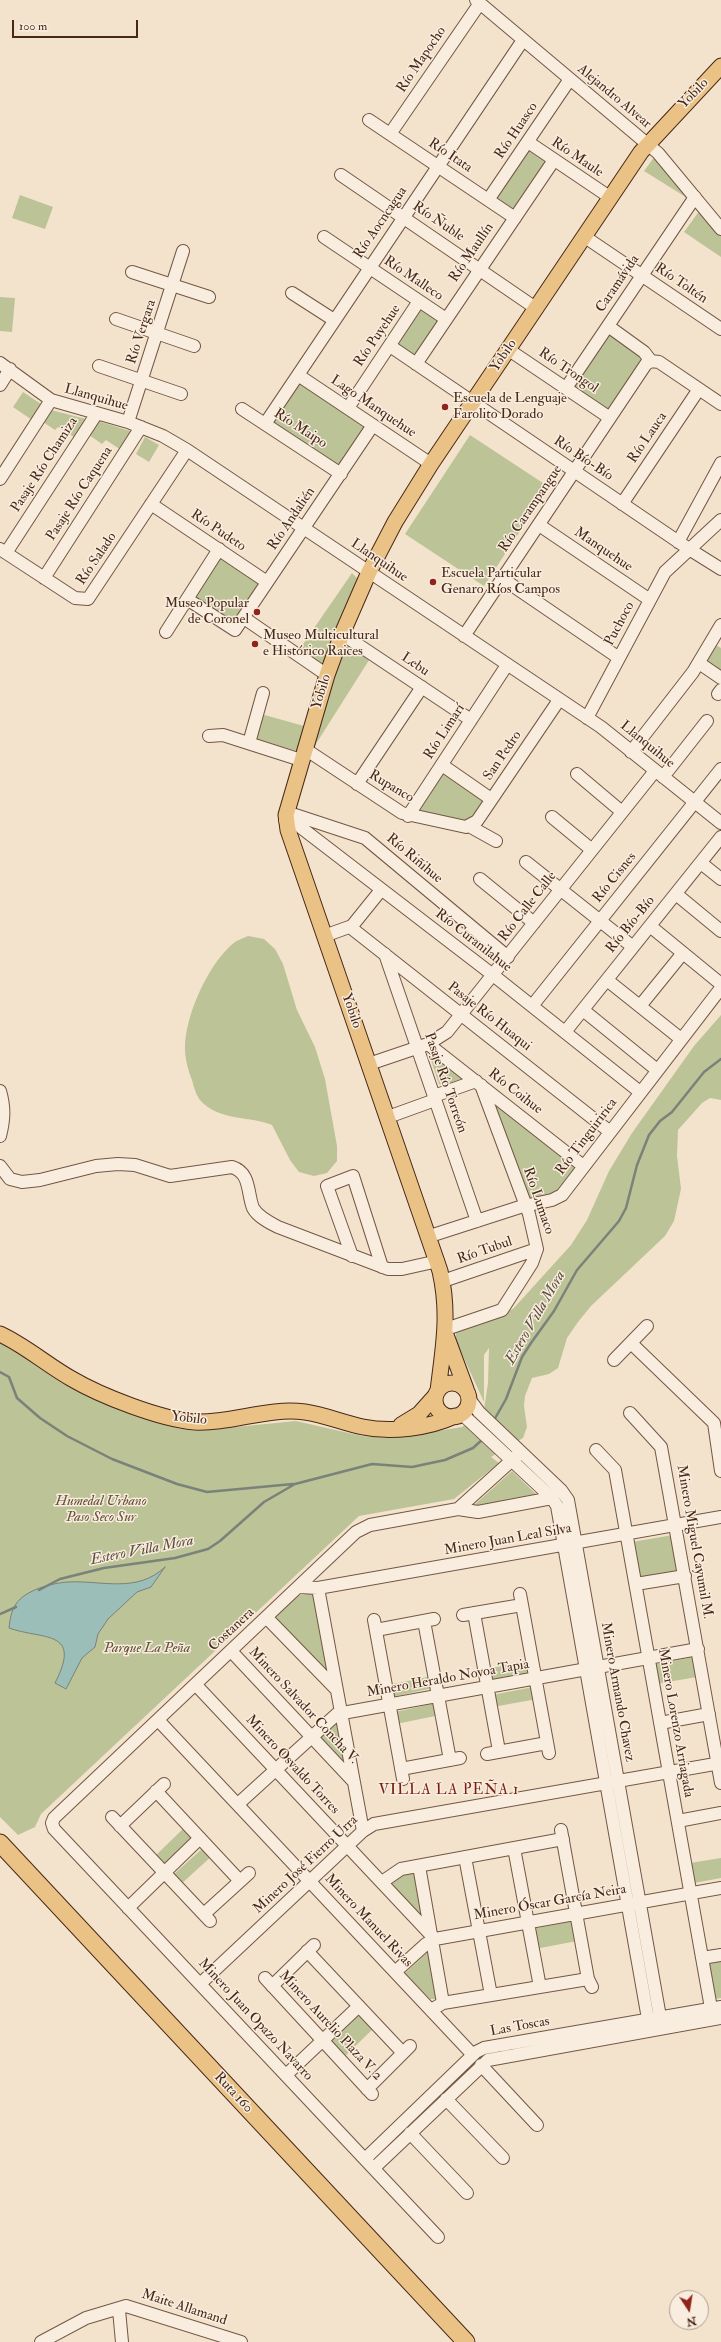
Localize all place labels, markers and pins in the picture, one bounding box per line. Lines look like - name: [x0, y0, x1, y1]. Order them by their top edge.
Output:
- place label: Escuela de Lenguaje Farolito Dorado: [453, 391, 567, 424]
- marker: Escuela de Lenguaje Farolito Dorado: [440, 402, 450, 412]
- place label: Escuela Particular Genaro Ríos Campos: [441, 566, 560, 598]
- marker: Escuela Particular Genaro Ríos Campos: [428, 577, 438, 587]
- place label: Museo Popular de Coronel: [165, 596, 249, 628]
- marker: Museo Popular de Coronel: [252, 607, 262, 617]
- place label: Museo Multicultural e Histórico Raices: [263, 628, 379, 660]
- marker: Museo Multicultural e Histórico Raices: [250, 639, 260, 649]

